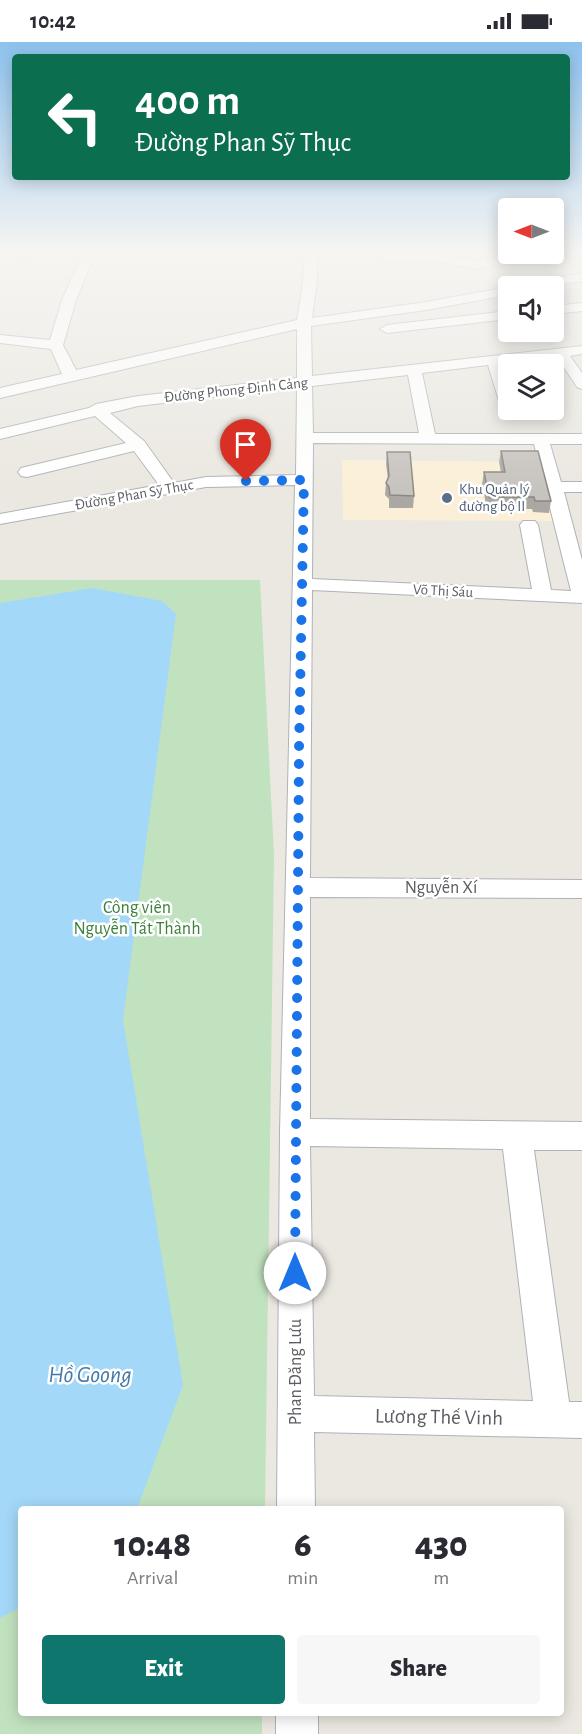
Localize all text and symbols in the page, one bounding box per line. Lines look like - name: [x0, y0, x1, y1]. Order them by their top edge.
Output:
- text: 10:42: [30, 10, 76, 32]
- icon: left: [36, 78, 114, 156]
- text: 400 m: [135, 80, 240, 122]
- text: Đường Phan Sỹ Thục: [135, 129, 351, 156]
- north arrow: [498, 198, 564, 264]
- map controls: [498, 198, 564, 420]
- button: sound: [498, 276, 564, 342]
- button: layers: [498, 354, 564, 420]
- street label: Đường Phong Định Cảng: [163, 375, 309, 405]
- pin: [220, 419, 271, 481]
- icon: arrive: [229, 428, 262, 461]
- street label: Đường Phan Sỹ Thục: [74, 477, 195, 513]
- place label: Khu Quản lý đường bộ II: [459, 482, 530, 514]
- marker: Khu Quản lý đường bộ II: [440, 491, 454, 505]
- street label: Võ Thị Sáu: [413, 582, 474, 600]
- street label: Nguyễn Xí: [405, 877, 478, 897]
- park label: Công viên Nguyễn Tất Thành: [74, 899, 201, 938]
- position arrow: [263, 1241, 327, 1305]
- street label: Phan Đăng Lưu: [287, 1319, 305, 1425]
- water label: Hồ Goong: [48, 1363, 132, 1387]
- street label: Lương Thế Vinh: [375, 1405, 503, 1429]
- text: 10:48: [114, 1527, 191, 1563]
- text: 6: [294, 1527, 312, 1563]
- text: 430: [415, 1527, 468, 1563]
- text: Arrival: [127, 1568, 178, 1588]
- text: min: [287, 1568, 318, 1588]
- text: m: [433, 1568, 449, 1588]
- button: Exit: [42, 1635, 285, 1704]
- button: Share: [297, 1635, 540, 1704]

